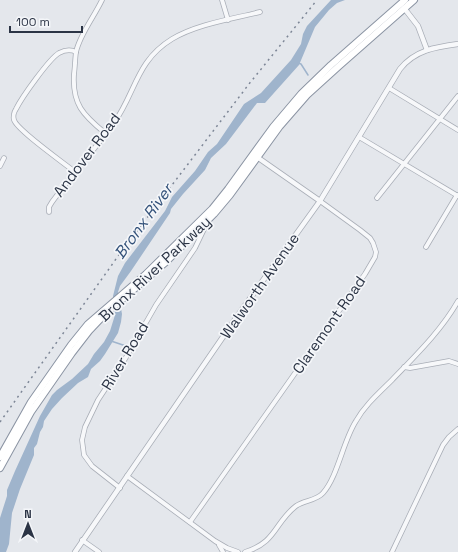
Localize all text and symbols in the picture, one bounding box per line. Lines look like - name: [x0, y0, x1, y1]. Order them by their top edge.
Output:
- scale bar: [10, 8, 82, 34]
- text: 100 m: [16, 14, 50, 30]
- street label: Andover Road: [49, 109, 124, 200]
- water label: Bronx River: [109, 178, 179, 263]
- street label: Bronx River Parkway: [95, 212, 215, 326]
- street label: Walworth Avenue: [216, 229, 303, 342]
- street label: Claremont Road: [288, 272, 369, 377]
- street label: River Road: [97, 318, 152, 393]
- north arrow: [8, 504, 48, 544]
- text: N: [24, 507, 32, 521]

